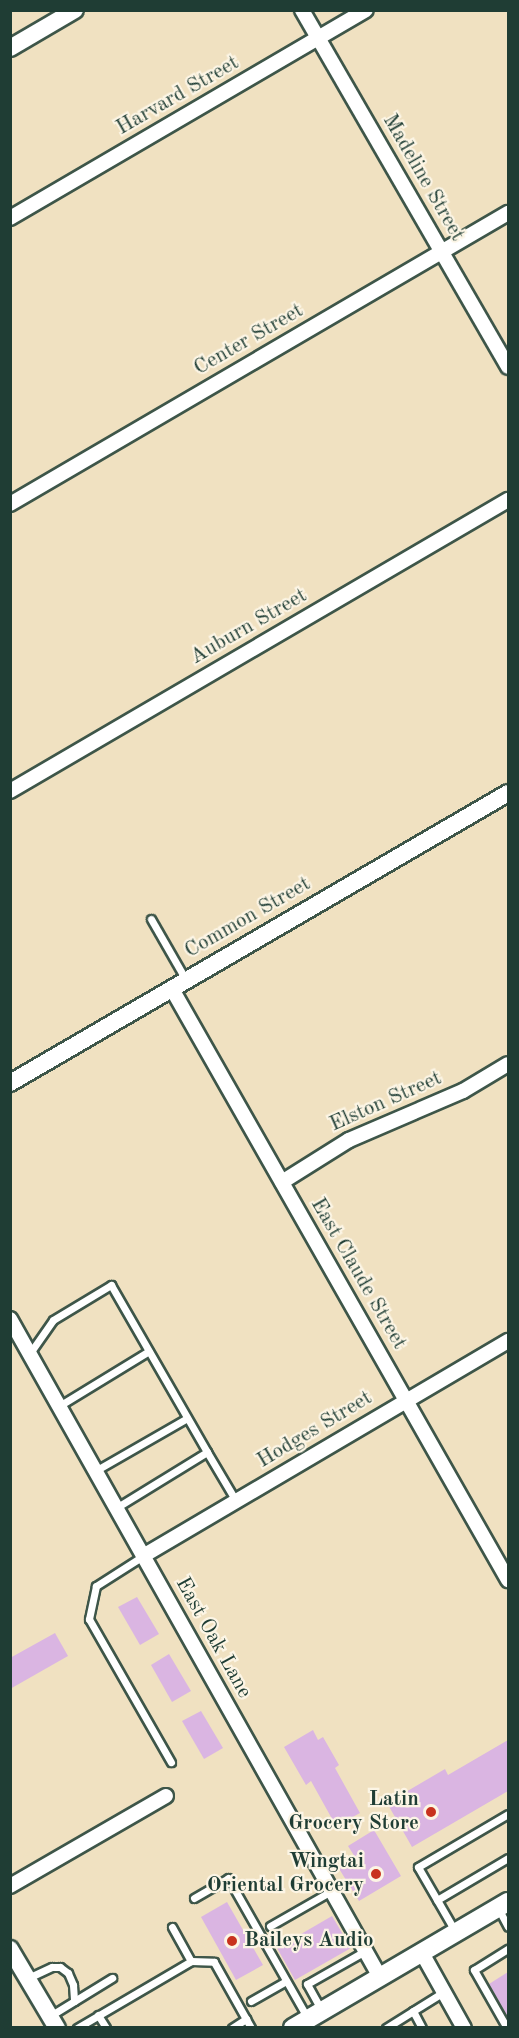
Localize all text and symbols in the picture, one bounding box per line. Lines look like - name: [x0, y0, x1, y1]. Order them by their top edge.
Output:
- street label: Harvard Street: [112, 51, 244, 141]
- street label: Madeline Street: [376, 110, 470, 246]
- street label: Center Street: [190, 299, 308, 381]
- street label: Auburn Street: [186, 583, 312, 671]
- street label: Common Street: [181, 872, 315, 964]
- street label: Elston Street: [326, 1066, 446, 1138]
- street label: East Claude Street: [304, 1194, 412, 1354]
- street label: Hodges Street: [253, 1386, 377, 1474]
- street label: East Oak Lane: [169, 1573, 257, 1703]
- place label: Latin Grocery Store: [288, 1787, 419, 1837]
- marker: Latin Grocery Store: [424, 1805, 438, 1819]
- place label: Wingtai Oriental Grocery: [207, 1849, 364, 1899]
- marker: Wingtai Oriental Grocery: [369, 1867, 383, 1881]
- place label: Baileys Audio: [244, 1928, 374, 1954]
- marker: Baileys Audio: [225, 1934, 239, 1948]

